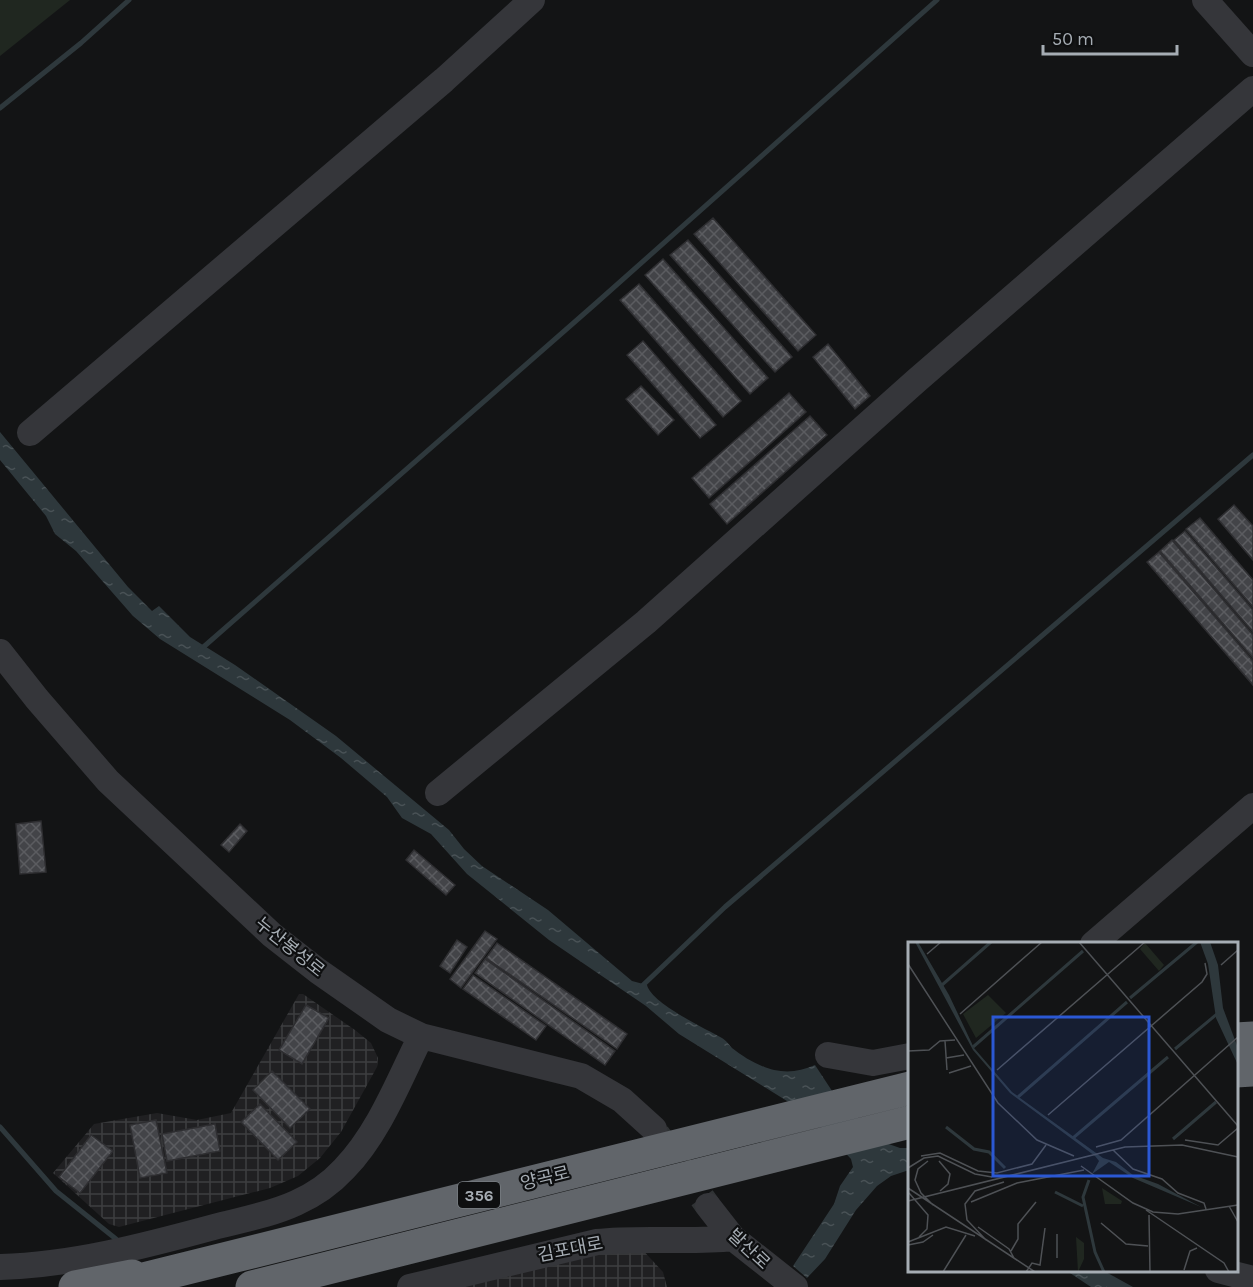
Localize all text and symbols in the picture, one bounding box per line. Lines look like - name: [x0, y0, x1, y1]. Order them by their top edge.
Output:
- scale bar: [1043, 18, 1176, 56]
- text: 50 m: [1052, 28, 1094, 50]
- street label: 누산봉성로: [251, 912, 329, 982]
- inset map: [908, 942, 1238, 1272]
- street label: 양곡로: [518, 1161, 572, 1195]
- road number: 356: [458, 1182, 500, 1208]
- street label: 발산로: [723, 1224, 775, 1274]
- street label: 김포대로: [535, 1232, 605, 1266]

